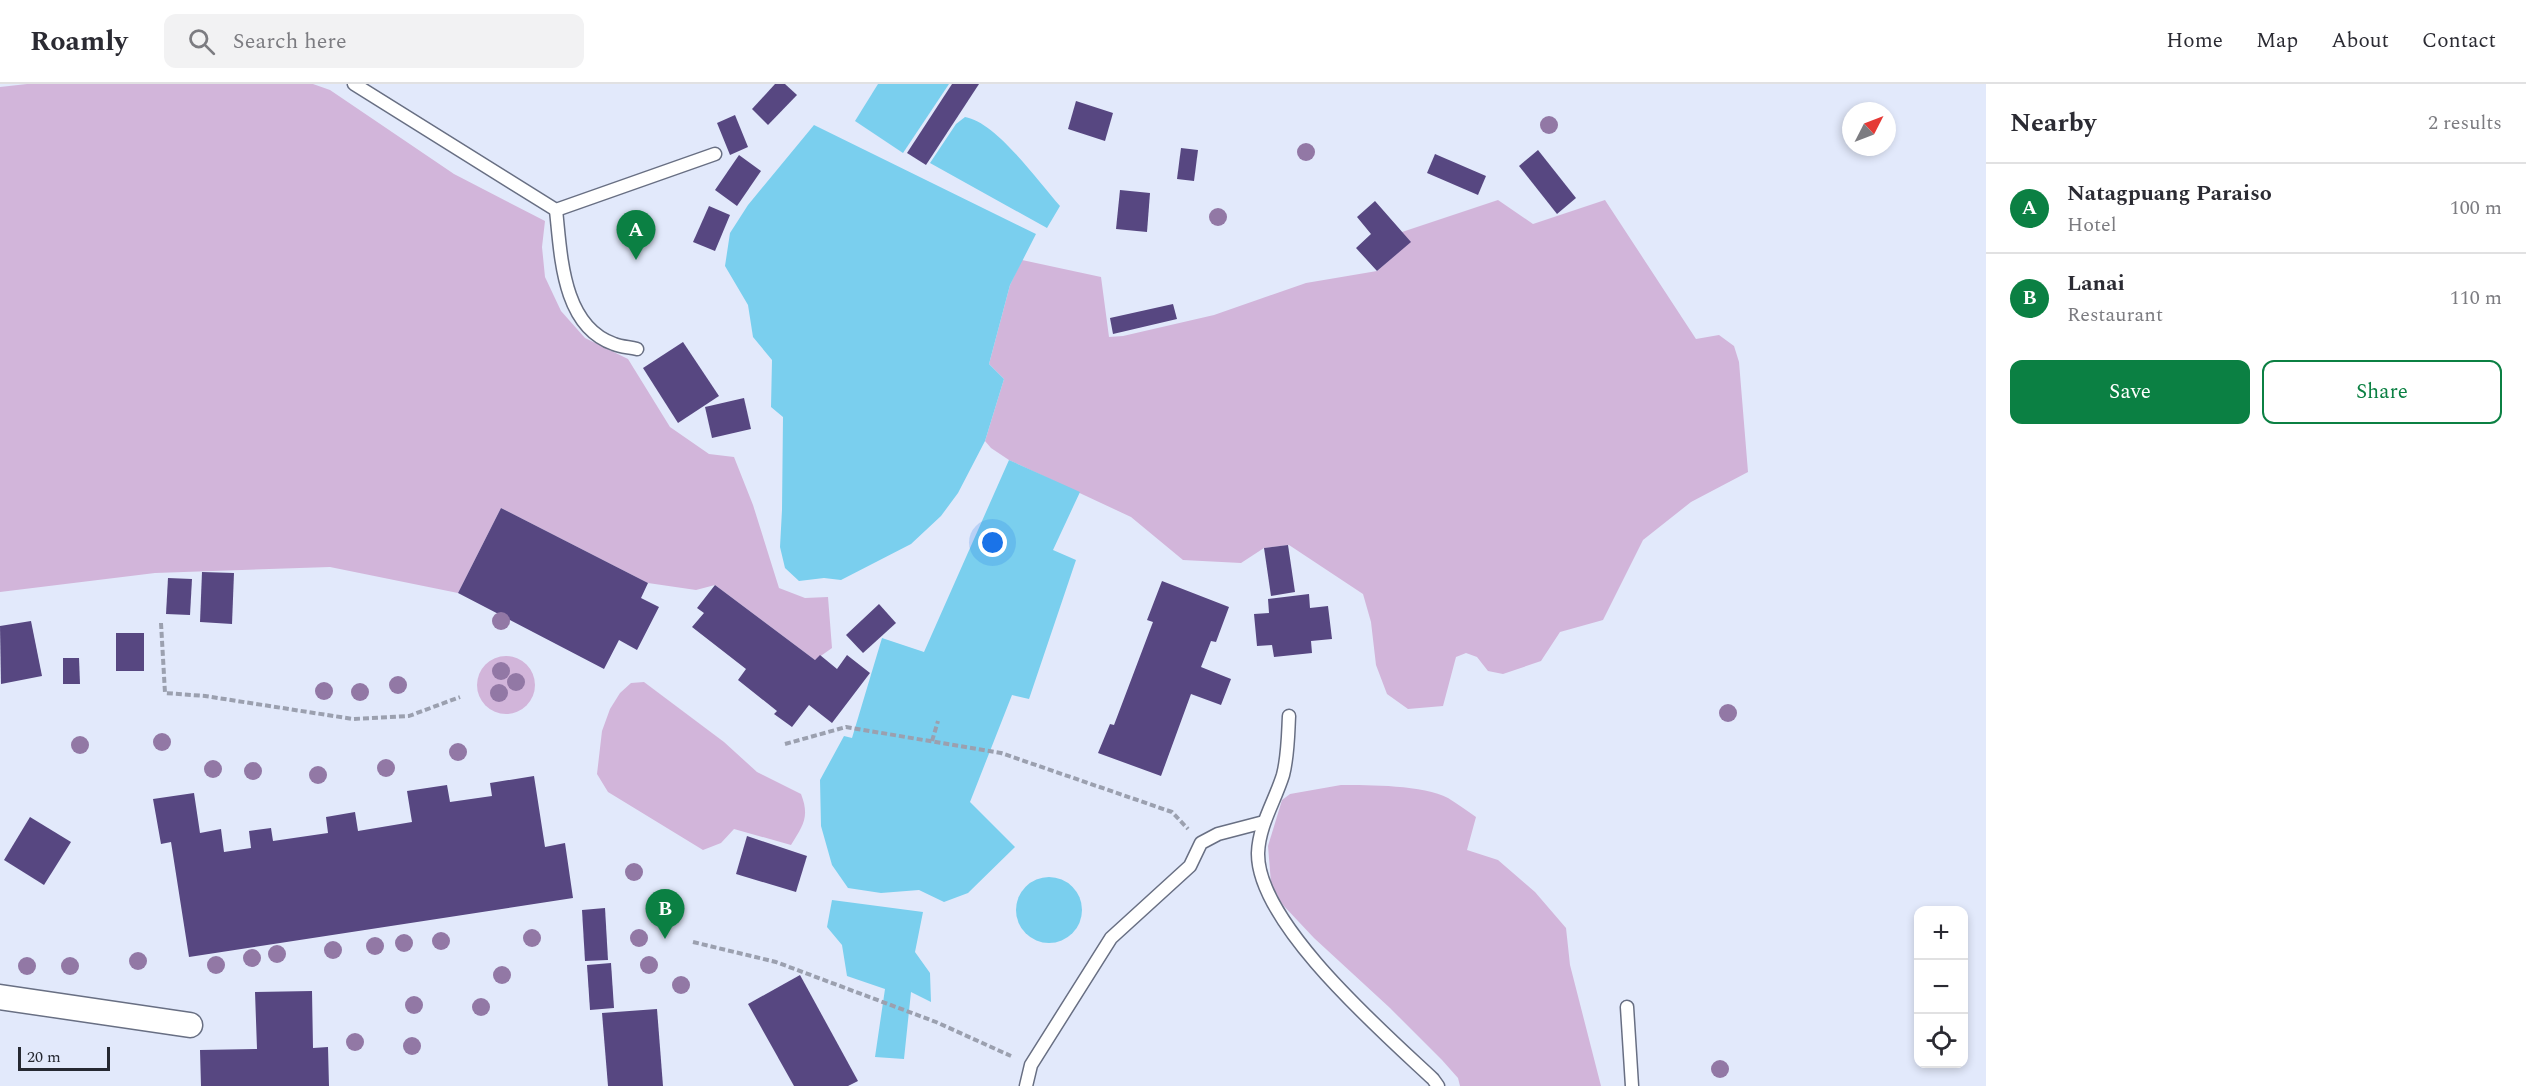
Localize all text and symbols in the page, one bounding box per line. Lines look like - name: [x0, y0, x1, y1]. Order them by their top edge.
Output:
- search box: [164, 14, 584, 68]
- text: Roamly: [30, 20, 128, 63]
- icon: search: [185, 25, 218, 58]
- text: Search here: [233, 25, 347, 58]
- text: Home: [2166, 25, 2223, 57]
- text: Map: [2256, 25, 2298, 57]
- text: About: [2331, 25, 2389, 57]
- text: Contact: [2422, 25, 2496, 57]
- north arrow: [1842, 102, 1896, 156]
- text: Nearby: [2010, 103, 2096, 143]
- text: 2 results: [2428, 108, 2502, 138]
- text: Natagpuang Paraiso: [2067, 177, 2272, 210]
- text: A: [2022, 193, 2037, 223]
- text: 100 m: [2450, 193, 2502, 223]
- pin: A: [616, 210, 656, 260]
- text: Hotel: [2067, 210, 2117, 240]
- text: Lanai: [2067, 267, 2125, 300]
- text: B: [2022, 283, 2037, 313]
- text: 110 m: [2450, 283, 2502, 313]
- text: Restaurant: [2067, 300, 2163, 330]
- button: Save: [2010, 360, 2250, 424]
- button: Share: [2262, 360, 2502, 424]
- your location: [978, 528, 1007, 557]
- pin: B: [646, 890, 684, 939]
- map controls: [1914, 906, 1968, 1068]
- button: +: [1914, 906, 1968, 960]
- button: −: [1914, 960, 1968, 1014]
- button: locate: [1914, 1014, 1968, 1068]
- scale bar: [18, 1044, 110, 1072]
- text: 20 m: [27, 1045, 61, 1069]

